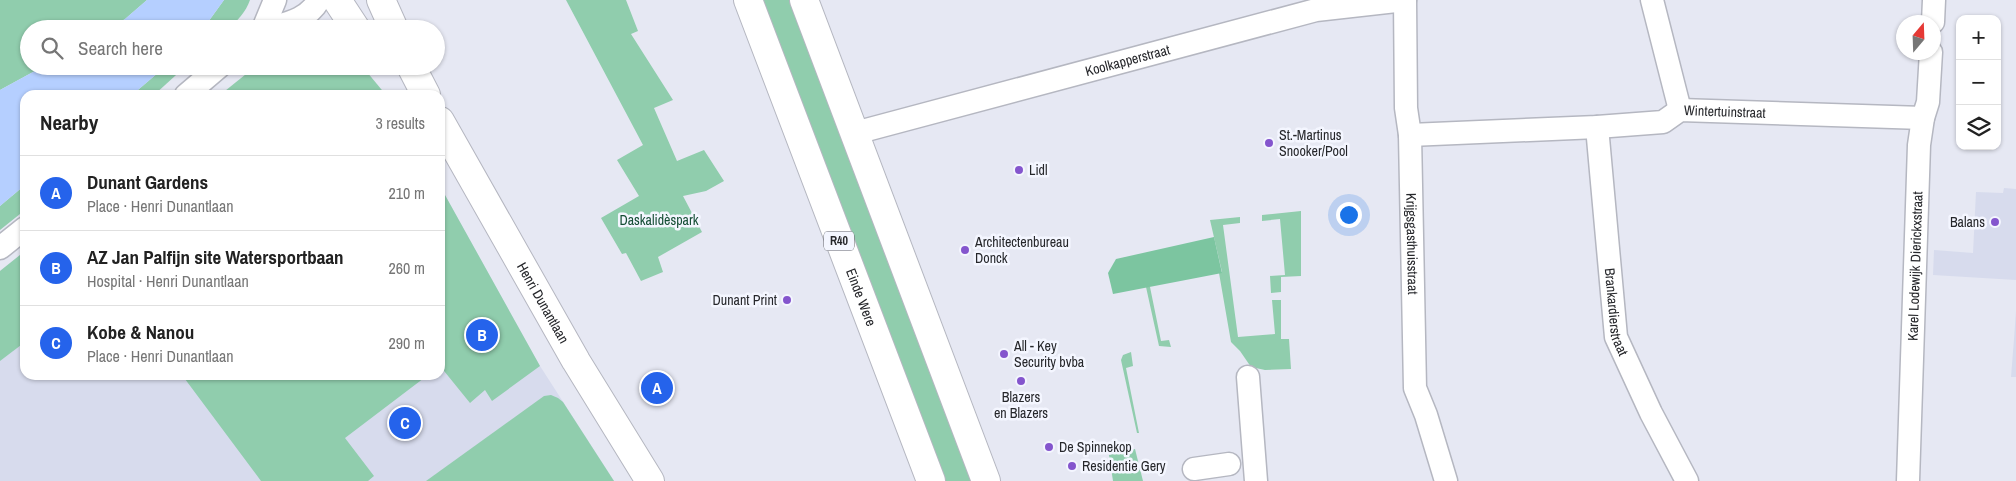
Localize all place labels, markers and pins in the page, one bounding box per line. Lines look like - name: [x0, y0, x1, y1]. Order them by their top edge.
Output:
- place label: St.-Martinus Snooker/Pool: [1279, 126, 1348, 160]
- marker: St.-Martinus Snooker/Pool: [1263, 137, 1275, 149]
- place label: Lidl: [1029, 161, 1048, 179]
- marker: Lidl: [1013, 164, 1025, 176]
- place label: Balans: [1950, 213, 1985, 231]
- marker: Balans: [1989, 216, 2001, 228]
- place label: Architectenbureau Donck: [974, 233, 1069, 267]
- marker: Architectenbureau Donck: [959, 244, 971, 256]
- place label: Dunant Print: [713, 291, 777, 309]
- marker: Dunant Print: [781, 294, 793, 306]
- pin: B: [466, 316, 498, 354]
- place label: All - Key Security bvba: [1013, 337, 1085, 371]
- marker: All - Key Security bvba: [998, 348, 1010, 360]
- pin: A: [641, 369, 673, 407]
- marker: Blazers en Blazers: [1015, 375, 1027, 387]
- place label: Blazers en Blazers: [994, 388, 1048, 422]
- pin: C: [389, 404, 421, 442]
- place label: De Spinnekop: [1059, 438, 1132, 456]
- marker: De Spinnekop: [1043, 441, 1055, 453]
- place label: Residentie Gery: [1082, 457, 1166, 475]
- marker: Residentie Gery: [1066, 460, 1078, 472]

